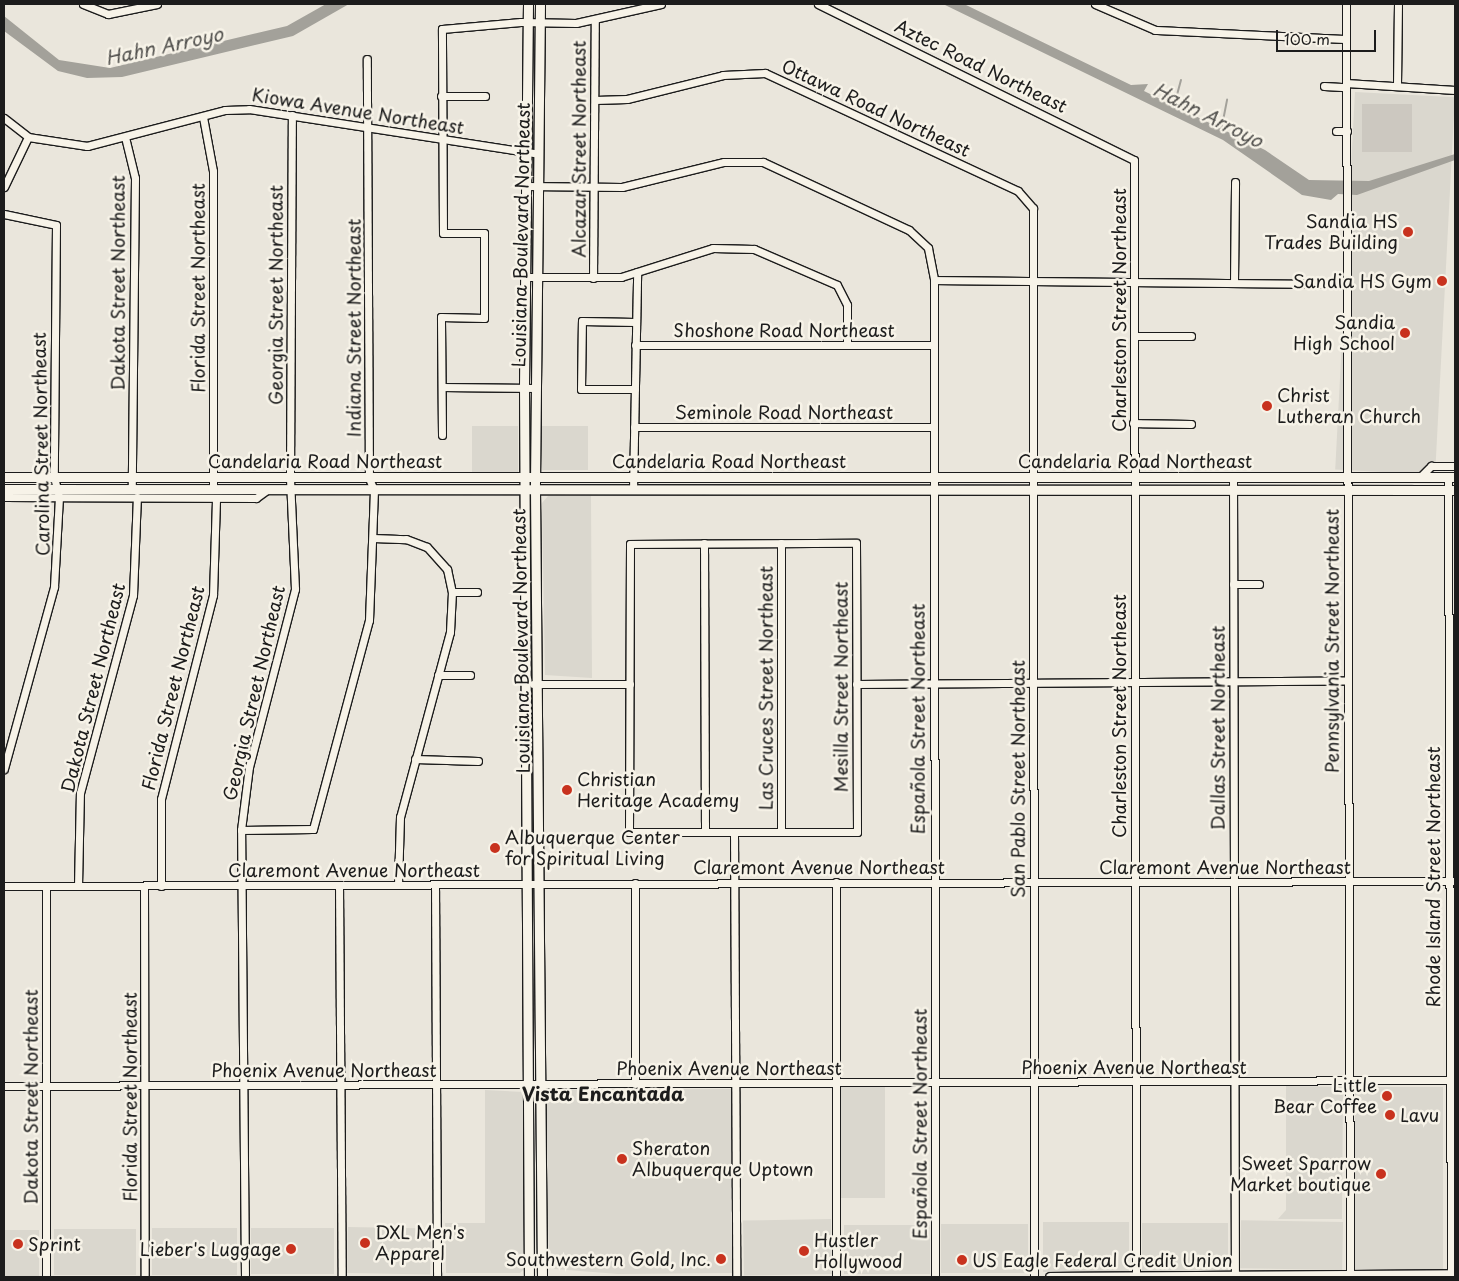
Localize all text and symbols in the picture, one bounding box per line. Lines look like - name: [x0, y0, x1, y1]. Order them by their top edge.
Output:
- street label: Aztec Road Northeast: [891, 15, 1071, 117]
- scale bar: [1279, 20, 1379, 52]
- water label: Hahn Arroyo: [103, 22, 225, 70]
- text: 100 m: [1284, 27, 1330, 50]
- street label: Alcazar Street Northeast: [568, 39, 590, 259]
- street label: Ottawa Road Northeast: [778, 55, 974, 161]
- water label: Hahn Arroyo: [1149, 78, 1267, 152]
- street label: Kiowa Avenue Northeast: [252, 84, 464, 138]
- street label: Louisiana Boulevard Northeast: [508, 102, 534, 368]
- street label: Dakota Street Northeast: [107, 174, 129, 392]
- street label: Florida Street Northeast: [187, 182, 209, 394]
- street label: Georgia Street Northeast: [265, 185, 287, 405]
- street label: Charleston Street Northeast: [1108, 187, 1130, 433]
- place label: Sandia HS Trades Building: [1263, 211, 1398, 253]
- street label: Indiana Street Northeast: [343, 219, 365, 437]
- marker: Sandia HS Trades Building: [1402, 226, 1414, 238]
- place label: Sandia HS Gym: [1293, 270, 1432, 292]
- marker: Sandia HS Gym: [1436, 275, 1448, 287]
- place label: Sandia High School: [1292, 312, 1395, 354]
- street label: Shoshone Road Northeast: [673, 319, 895, 341]
- marker: Sandia High School: [1399, 327, 1411, 339]
- street label: Carolina Street Northeast: [28, 331, 54, 557]
- place label: Christ Lutheran Church: [1277, 385, 1421, 428]
- marker: Christ Lutheran Church: [1261, 400, 1273, 412]
- street label: Seminole Road Northeast: [674, 401, 894, 423]
- street label: Candelaria Road Northeast: [207, 450, 443, 472]
- street label: Candelaria Road Northeast: [611, 450, 847, 472]
- street label: Candelaria Road Northeast: [1017, 450, 1253, 472]
- street label: Louisiana Boulevard Northeast: [508, 508, 534, 774]
- street label: Pennsylvania Street Northeast: [1321, 509, 1343, 773]
- street label: Las Cruces Street Northeast: [755, 565, 777, 811]
- street label: Dakota Street Northeast: [56, 580, 130, 796]
- street label: Mesilla Street Northeast: [830, 581, 852, 793]
- street label: Florida Street Northeast: [137, 583, 209, 793]
- street label: Georgia Street Northeast: [219, 583, 289, 803]
- street label: Charleston Street Northeast: [1108, 593, 1130, 839]
- street label: Española Street Northeast: [907, 604, 929, 834]
- street label: Dallas Street Northeast: [1207, 624, 1229, 832]
- street label: San Pablo Street Northeast: [1007, 661, 1029, 897]
- street label: Rhode Island Street Northeast: [1422, 746, 1444, 1008]
- place label: Christian Heritage Academy: [577, 769, 739, 812]
- marker: Christian Heritage Academy: [561, 784, 573, 796]
- place label: Albuquerque Center for Spiritual Living: [505, 827, 680, 870]
- marker: Albuquerque Center for Spiritual Living: [489, 842, 501, 854]
- street label: Claremont Avenue Northeast: [693, 856, 945, 878]
- street label: Claremont Avenue Northeast: [1099, 856, 1351, 878]
- street label: Claremont Avenue Northeast: [228, 859, 480, 881]
- street label: Dakota Street Northeast: [20, 988, 42, 1206]
- street label: Florida Street Northeast: [119, 991, 141, 1203]
- street label: Española Street Northeast: [909, 1009, 931, 1239]
- street label: Phoenix Avenue Northeast: [1021, 1056, 1247, 1078]
- street label: Phoenix Avenue Northeast: [616, 1057, 842, 1079]
- street label: Phoenix Avenue Northeast: [211, 1059, 437, 1081]
- place label: Little Bear Coffee: [1273, 1075, 1377, 1118]
- district label: Vista Encantada: [522, 1083, 684, 1105]
- marker: Little Bear Coffee: [1381, 1090, 1393, 1102]
- place label: Lavu: [1400, 1104, 1439, 1126]
- marker: Lavu: [1384, 1109, 1396, 1121]
- place label: Sheraton Albuquerque Uptown: [632, 1138, 814, 1180]
- marker: Sheraton Albuquerque Uptown: [616, 1153, 628, 1165]
- place label: Sweet Sparrow Market boutique: [1229, 1153, 1371, 1196]
- marker: Sweet Sparrow Market boutique: [1375, 1168, 1387, 1180]
- place label: DXL Men's Apparel: [375, 1222, 466, 1264]
- place label: Hustler Hollywood: [814, 1230, 903, 1272]
- place label: Sprint: [28, 1233, 81, 1255]
- marker: DXL Men's Apparel: [359, 1237, 371, 1249]
- marker: Sprint: [12, 1238, 24, 1250]
- place label: Lieber's Luggage: [139, 1238, 281, 1260]
- marker: Lieber's Luggage: [285, 1243, 297, 1255]
- marker: Hustler Hollywood: [798, 1245, 810, 1257]
- place label: Southwestern Gold, Inc.: [506, 1248, 711, 1270]
- place label: US Eagle Federal Credit Union: [972, 1249, 1236, 1271]
- marker: Southwestern Gold, Inc.: [715, 1253, 727, 1265]
- marker: US Eagle Federal Credit Union: [956, 1254, 968, 1266]

